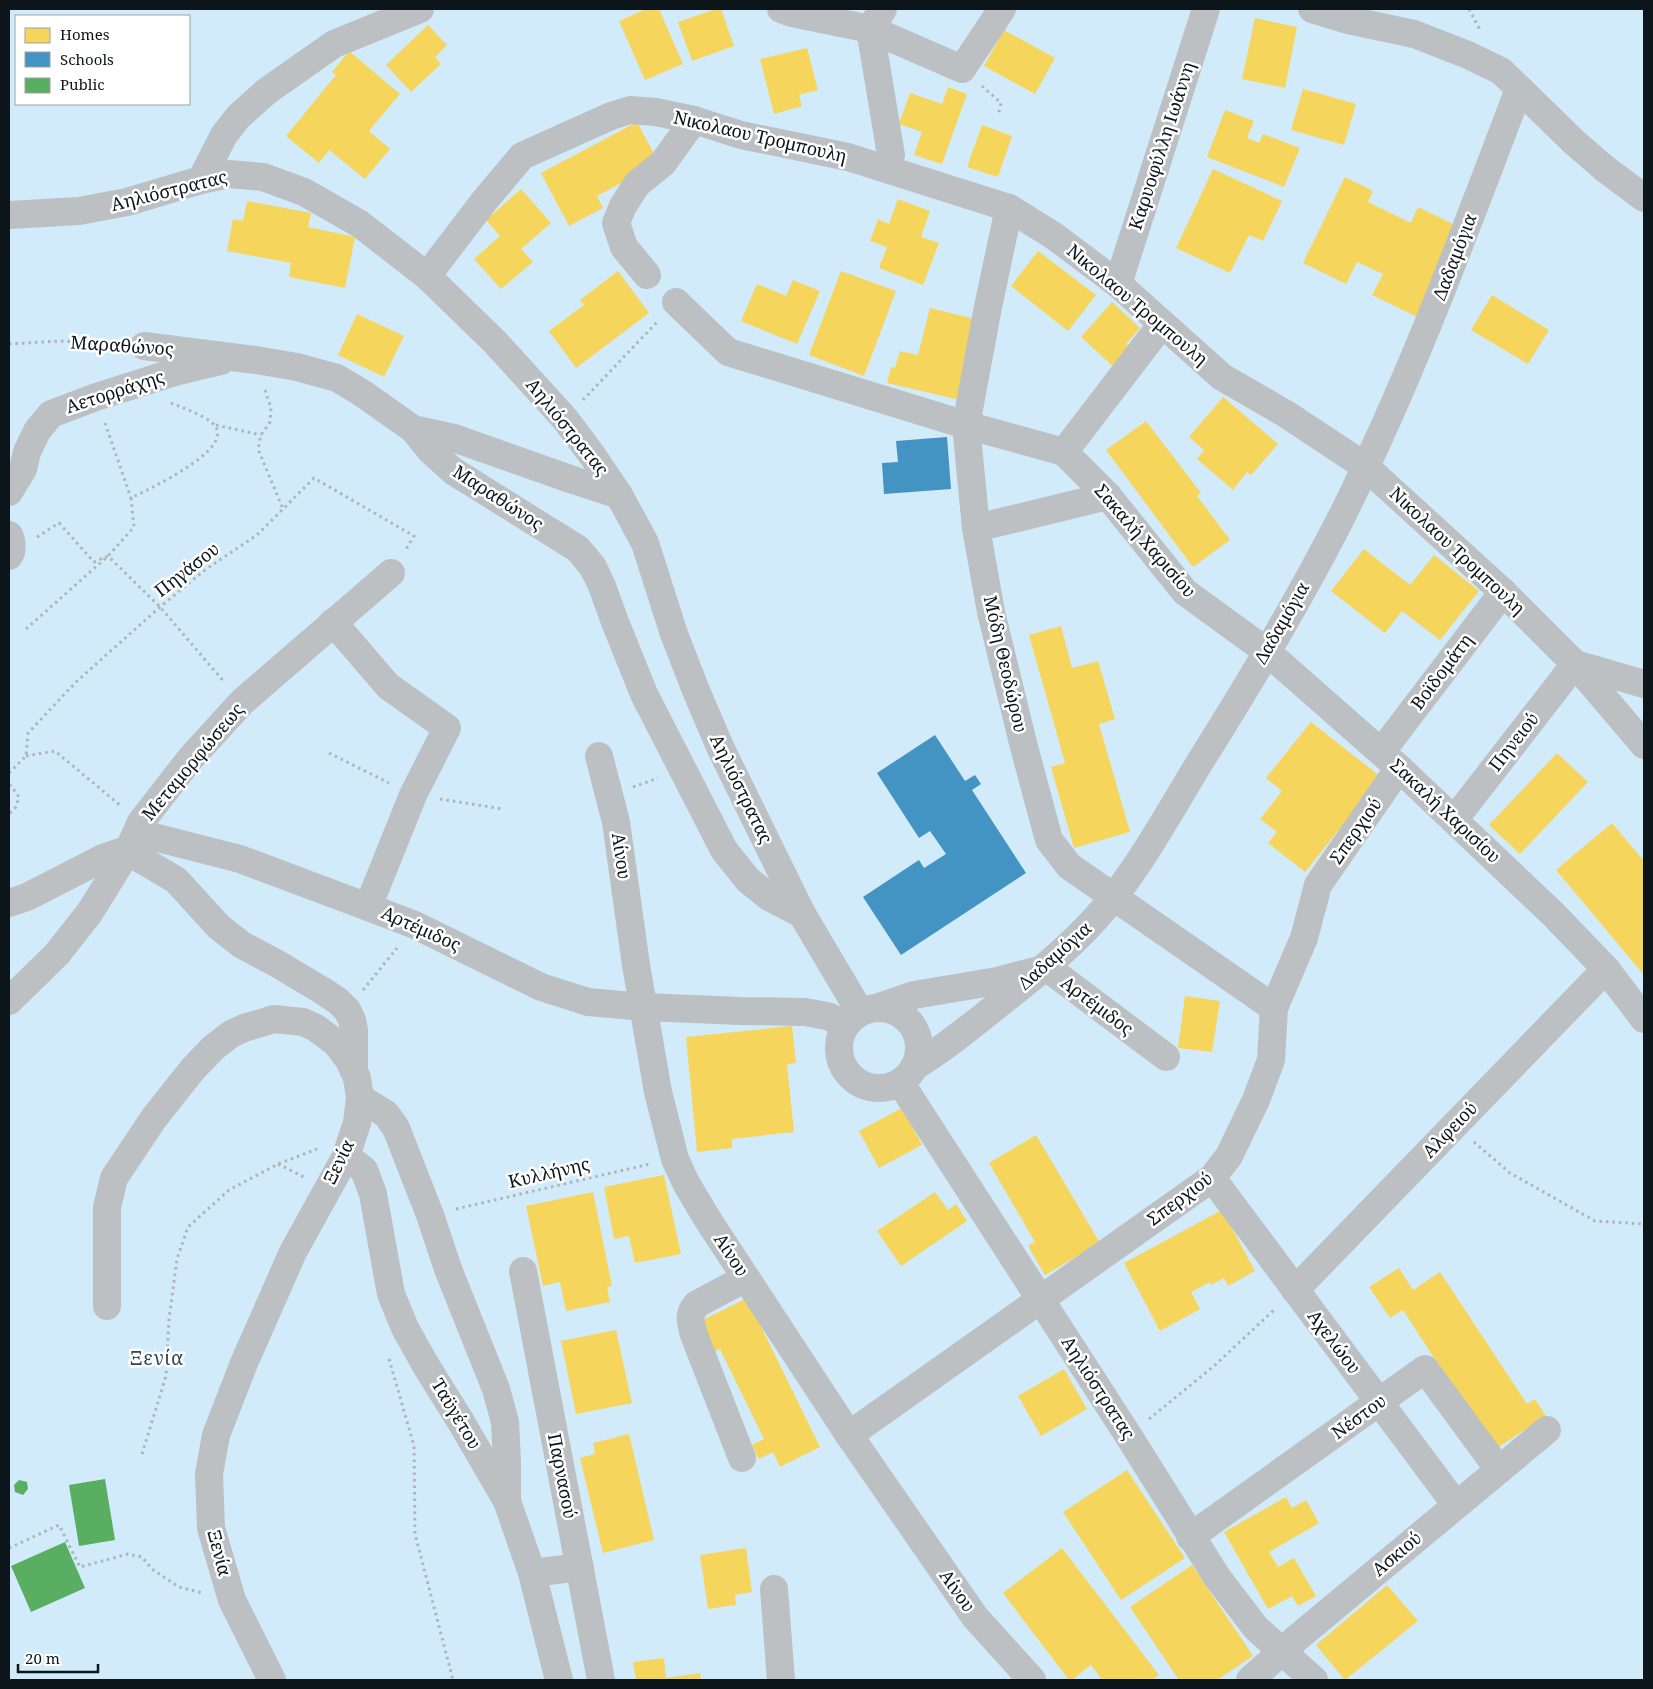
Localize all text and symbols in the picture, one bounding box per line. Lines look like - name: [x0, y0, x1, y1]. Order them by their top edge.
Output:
- legend: [15, 15, 190, 105]
- text: Homes: [60, 24, 110, 44]
- text: Schools: [60, 49, 114, 69]
- street label: Καρυοφύλλη Ιωάννη: [1123, 59, 1200, 233]
- text: Public: [60, 74, 105, 94]
- street label: Νικολαου Τρομπουλη: [671, 104, 849, 168]
- street label: Αηλιόστρατας: [108, 164, 230, 216]
- street label: Δαδαμόγια: [1427, 210, 1482, 303]
- street label: Νικολαου Τρομπουλη: [1062, 238, 1213, 370]
- street label: Μαραθώνος: [70, 329, 175, 361]
- street label: Αετορράχης: [62, 364, 167, 418]
- street label: Αηλιόστρατας: [521, 373, 615, 480]
- street label: Μαραθώνος: [449, 459, 549, 536]
- street label: Σακαλή Χαρισίου: [1090, 479, 1202, 602]
- street label: Νικολαου Τρομπουλη: [1385, 481, 1531, 619]
- street label: Πηγάσου: [149, 536, 224, 602]
- street label: Δαδαμόγια: [1248, 577, 1314, 668]
- street label: Μόδη Θεοδώρου: [979, 593, 1033, 735]
- street label: Βοϊδομάτη: [1405, 629, 1478, 714]
- street label: Μεταμορφώσεως: [136, 697, 249, 825]
- street label: Πηνειού: [1483, 707, 1544, 776]
- street label: Αηλιόστρατας: [705, 730, 779, 847]
- street label: Σακαλή Χαρισίου: [1385, 753, 1506, 868]
- street label: Σπερχιού: [1324, 792, 1387, 868]
- street label: Αίνου: [607, 831, 637, 881]
- street label: Αρτέμιδος: [378, 900, 465, 956]
- street label: Δαδαμόγια: [1013, 916, 1096, 995]
- street label: Αρτέμιδος: [1057, 970, 1139, 1040]
- street label: Αλφειού: [1417, 1096, 1482, 1163]
- street label: Ξενία: [317, 1135, 359, 1188]
- street label: Κυλλήνης: [506, 1151, 592, 1193]
- street label: Σπερχιού: [1142, 1166, 1217, 1231]
- street label: Αίνου: [709, 1228, 755, 1281]
- street label: Αχελώου: [1303, 1304, 1367, 1378]
- street label: Αηλιόστρατας: [1056, 1331, 1141, 1444]
- district label: Ξενία: [130, 1345, 184, 1371]
- street label: Ταϋγέτου: [426, 1374, 487, 1453]
- street label: Νέστου: [1326, 1388, 1391, 1444]
- street label: Παρνασού: [543, 1431, 583, 1521]
- street label: Ασκιού: [1367, 1525, 1426, 1581]
- street label: Ξενία: [202, 1527, 238, 1579]
- street label: Αίνου: [935, 1564, 981, 1616]
- scale bar: [18, 1642, 98, 1674]
- text: 20 m: [25, 1648, 60, 1668]

